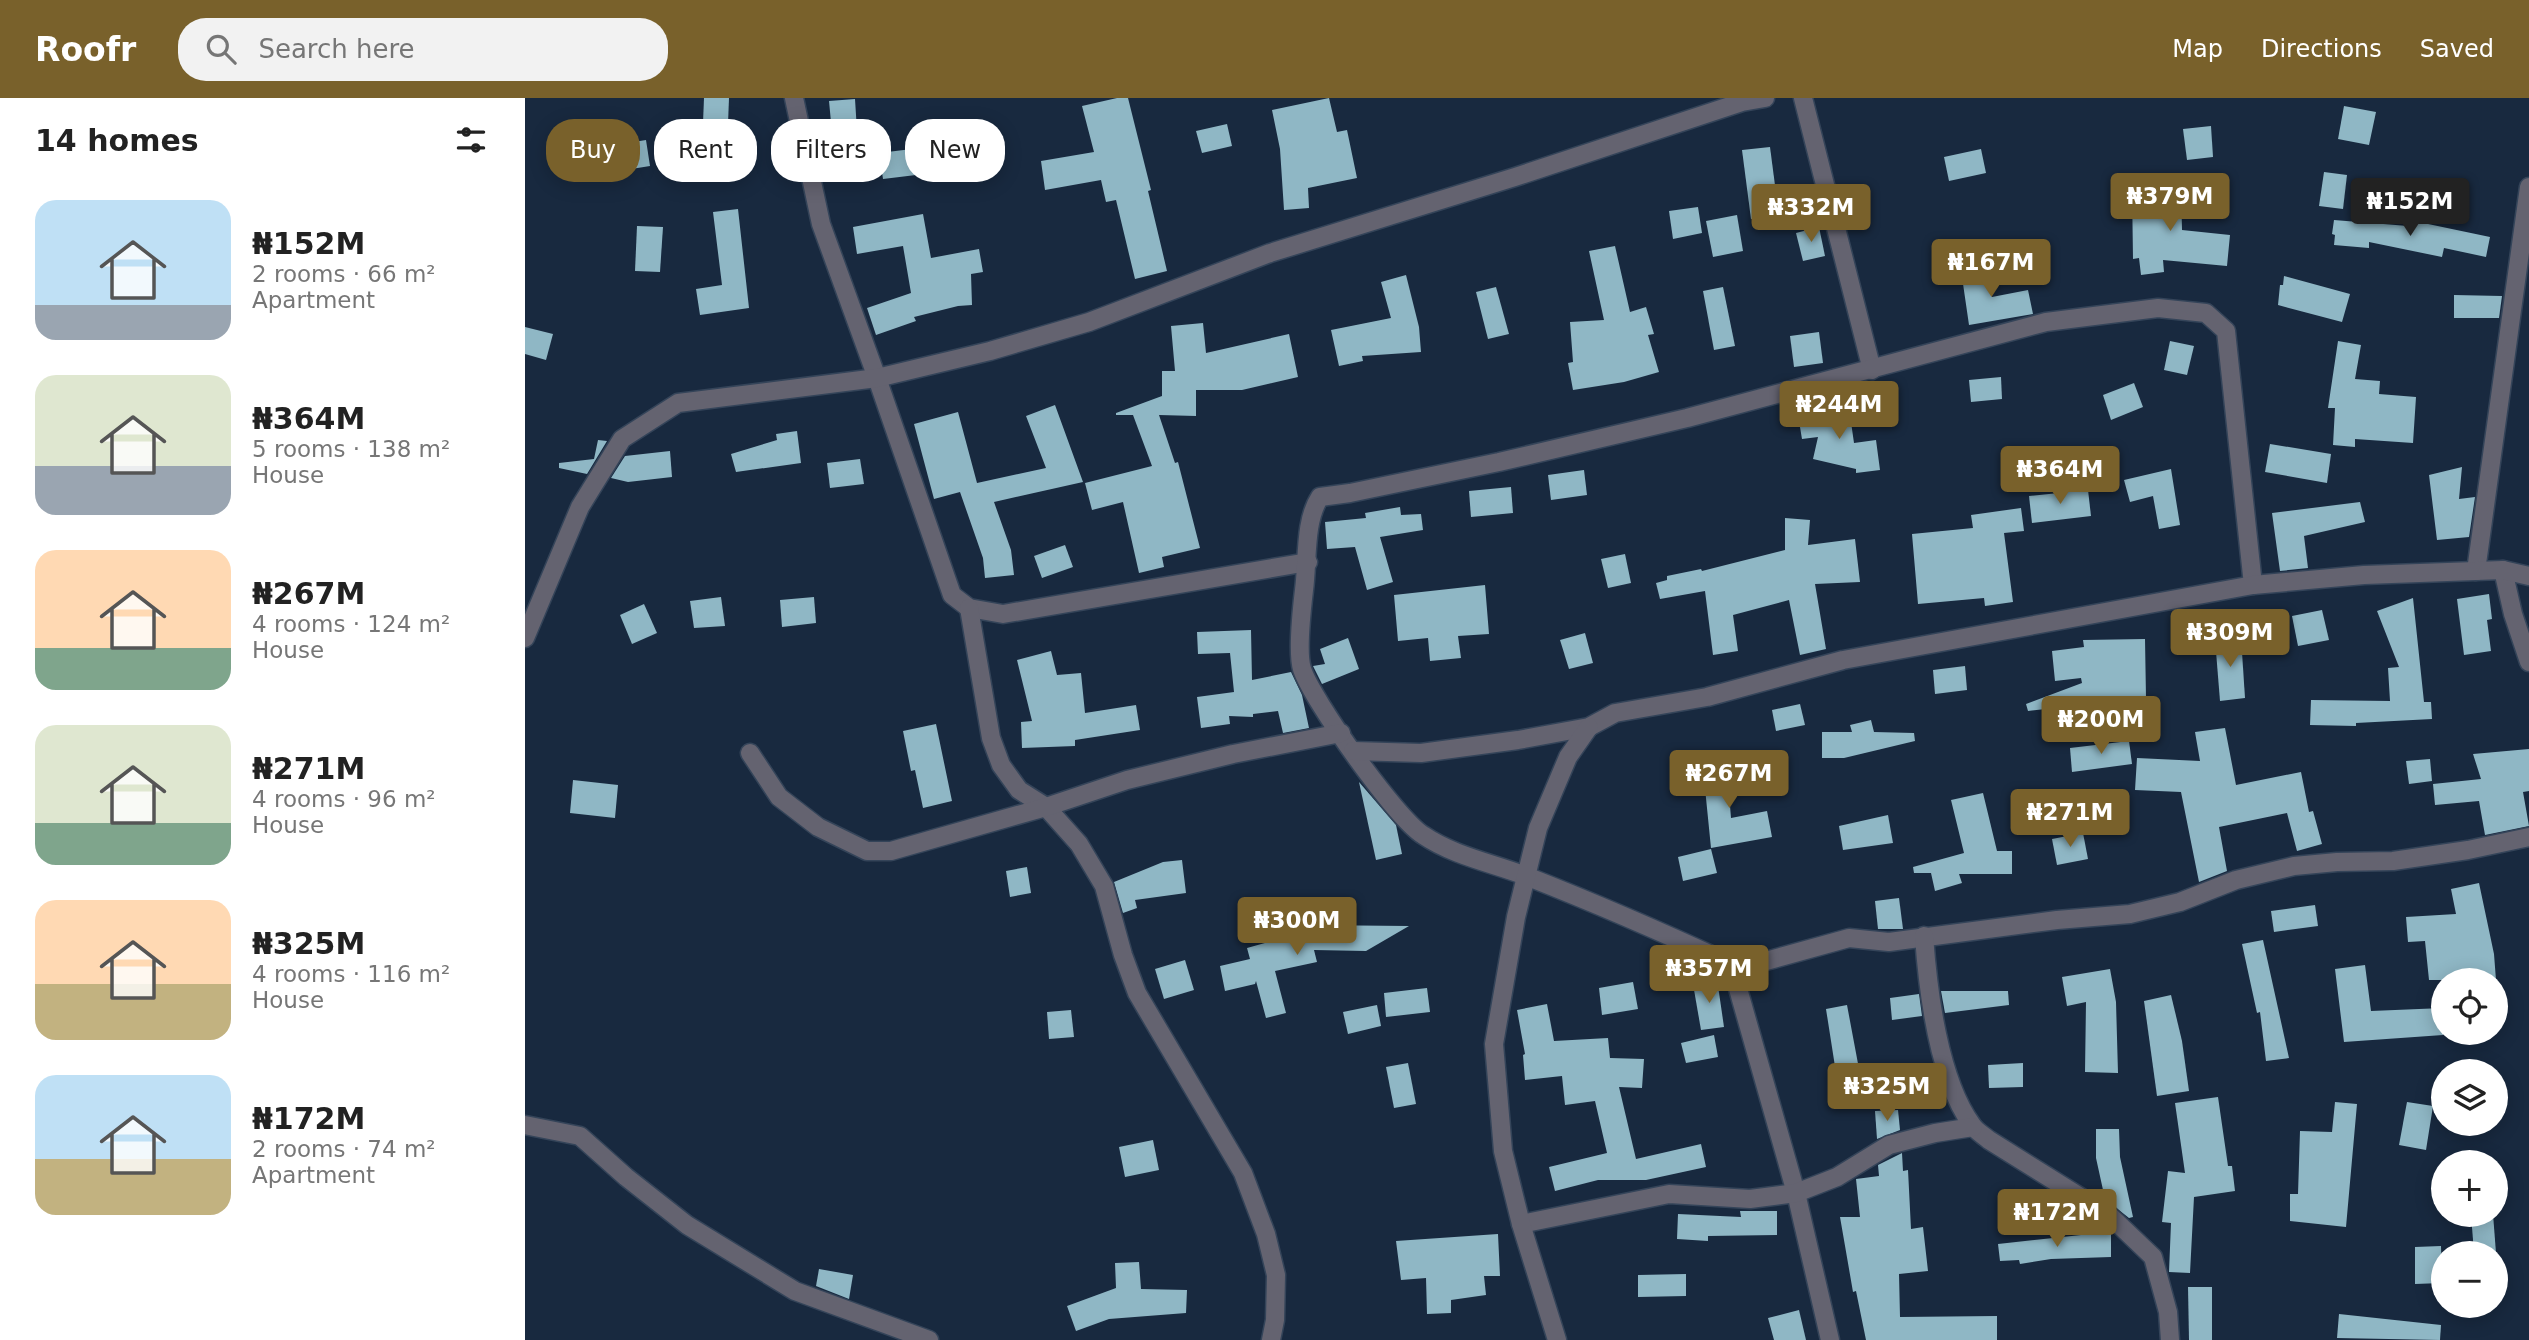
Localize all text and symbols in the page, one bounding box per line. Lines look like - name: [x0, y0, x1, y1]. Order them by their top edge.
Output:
- search box: [178, 18, 668, 81]
- text: Roofr: [35, 30, 136, 69]
- icon: search: [202, 30, 240, 68]
- text: Search here: [258, 34, 415, 64]
- text: Map: [2172, 35, 2223, 63]
- text: Directions: [2261, 35, 2382, 63]
- text: Saved: [2420, 35, 2494, 63]
- chip: Buy: [546, 119, 640, 182]
- chip: Rent: [654, 119, 757, 182]
- chip: Filters: [771, 119, 891, 182]
- chip: New: [905, 119, 1005, 182]
- icon: filters: [452, 121, 490, 159]
- text: 14 homes: [35, 123, 199, 158]
- pin: ₦379M: [2121, 174, 2219, 233]
- pin: ₦152M: [2361, 178, 2459, 238]
- text: ₦379M: [2127, 183, 2213, 209]
- pin: ₦332M: [1762, 184, 1860, 244]
- text: ₦152M: [2367, 188, 2453, 214]
- text: ₦332M: [1768, 194, 1854, 220]
- text: ₦152M: [252, 226, 365, 261]
- icon: home: [91, 228, 175, 312]
- pin: ₦167M: [1942, 240, 2040, 299]
- text: ₦167M: [1948, 249, 2034, 275]
- text: 2 rooms · 66 m²: [252, 261, 436, 287]
- text: Apartment: [252, 287, 375, 313]
- pin: ₦244M: [1790, 382, 1888, 441]
- text: ₦244M: [1796, 391, 1882, 417]
- text: ₦364M: [252, 401, 365, 436]
- icon: home: [91, 403, 175, 487]
- text: 5 rooms · 138 m²: [252, 436, 450, 462]
- pin: ₦364M: [2011, 446, 2109, 506]
- text: ₦364M: [2017, 456, 2103, 482]
- text: House: [252, 462, 324, 488]
- text: ₦267M: [252, 576, 365, 611]
- icon: home: [91, 578, 175, 662]
- pin: ₦309M: [2181, 610, 2279, 669]
- text: 4 rooms · 124 m²: [252, 611, 450, 637]
- text: ₦309M: [2187, 619, 2273, 645]
- text: House: [252, 637, 324, 663]
- pin: ₦200M: [2052, 696, 2150, 756]
- text: ₦200M: [2058, 706, 2144, 732]
- pin: ₦267M: [1680, 750, 1778, 810]
- text: ₦271M: [252, 751, 365, 786]
- icon: home: [91, 753, 175, 837]
- text: ₦267M: [1686, 760, 1772, 786]
- text: 4 rooms · 96 m²: [252, 786, 436, 812]
- pin: ₦271M: [2021, 790, 2119, 849]
- text: ₦271M: [2027, 799, 2113, 825]
- text: House: [252, 812, 324, 838]
- pin: ₦300M: [1248, 898, 1346, 957]
- text: ₦300M: [1254, 907, 1340, 933]
- text: ₦325M: [252, 926, 365, 961]
- icon: home: [91, 928, 175, 1012]
- pin: ₦357M: [1660, 946, 1758, 1005]
- text: ₦357M: [1666, 955, 1752, 981]
- text: 4 rooms · 116 m²: [252, 961, 450, 987]
- map controls: [2431, 968, 2508, 1318]
- button: locate: [2431, 968, 2508, 1045]
- text: House: [252, 987, 324, 1013]
- button: layers: [2431, 1059, 2508, 1136]
- pin: ₦325M: [1838, 1063, 1936, 1123]
- text: ₦325M: [1844, 1073, 1930, 1099]
- text: ₦172M: [252, 1101, 365, 1136]
- icon: home: [91, 1103, 175, 1187]
- text: 2 rooms · 74 m²: [252, 1136, 436, 1162]
- button: +: [2431, 1150, 2508, 1227]
- text: Apartment: [252, 1162, 375, 1188]
- pin: ₦172M: [2008, 1190, 2106, 1249]
- text: ₦172M: [2014, 1199, 2100, 1225]
- button: −: [2431, 1241, 2508, 1318]

